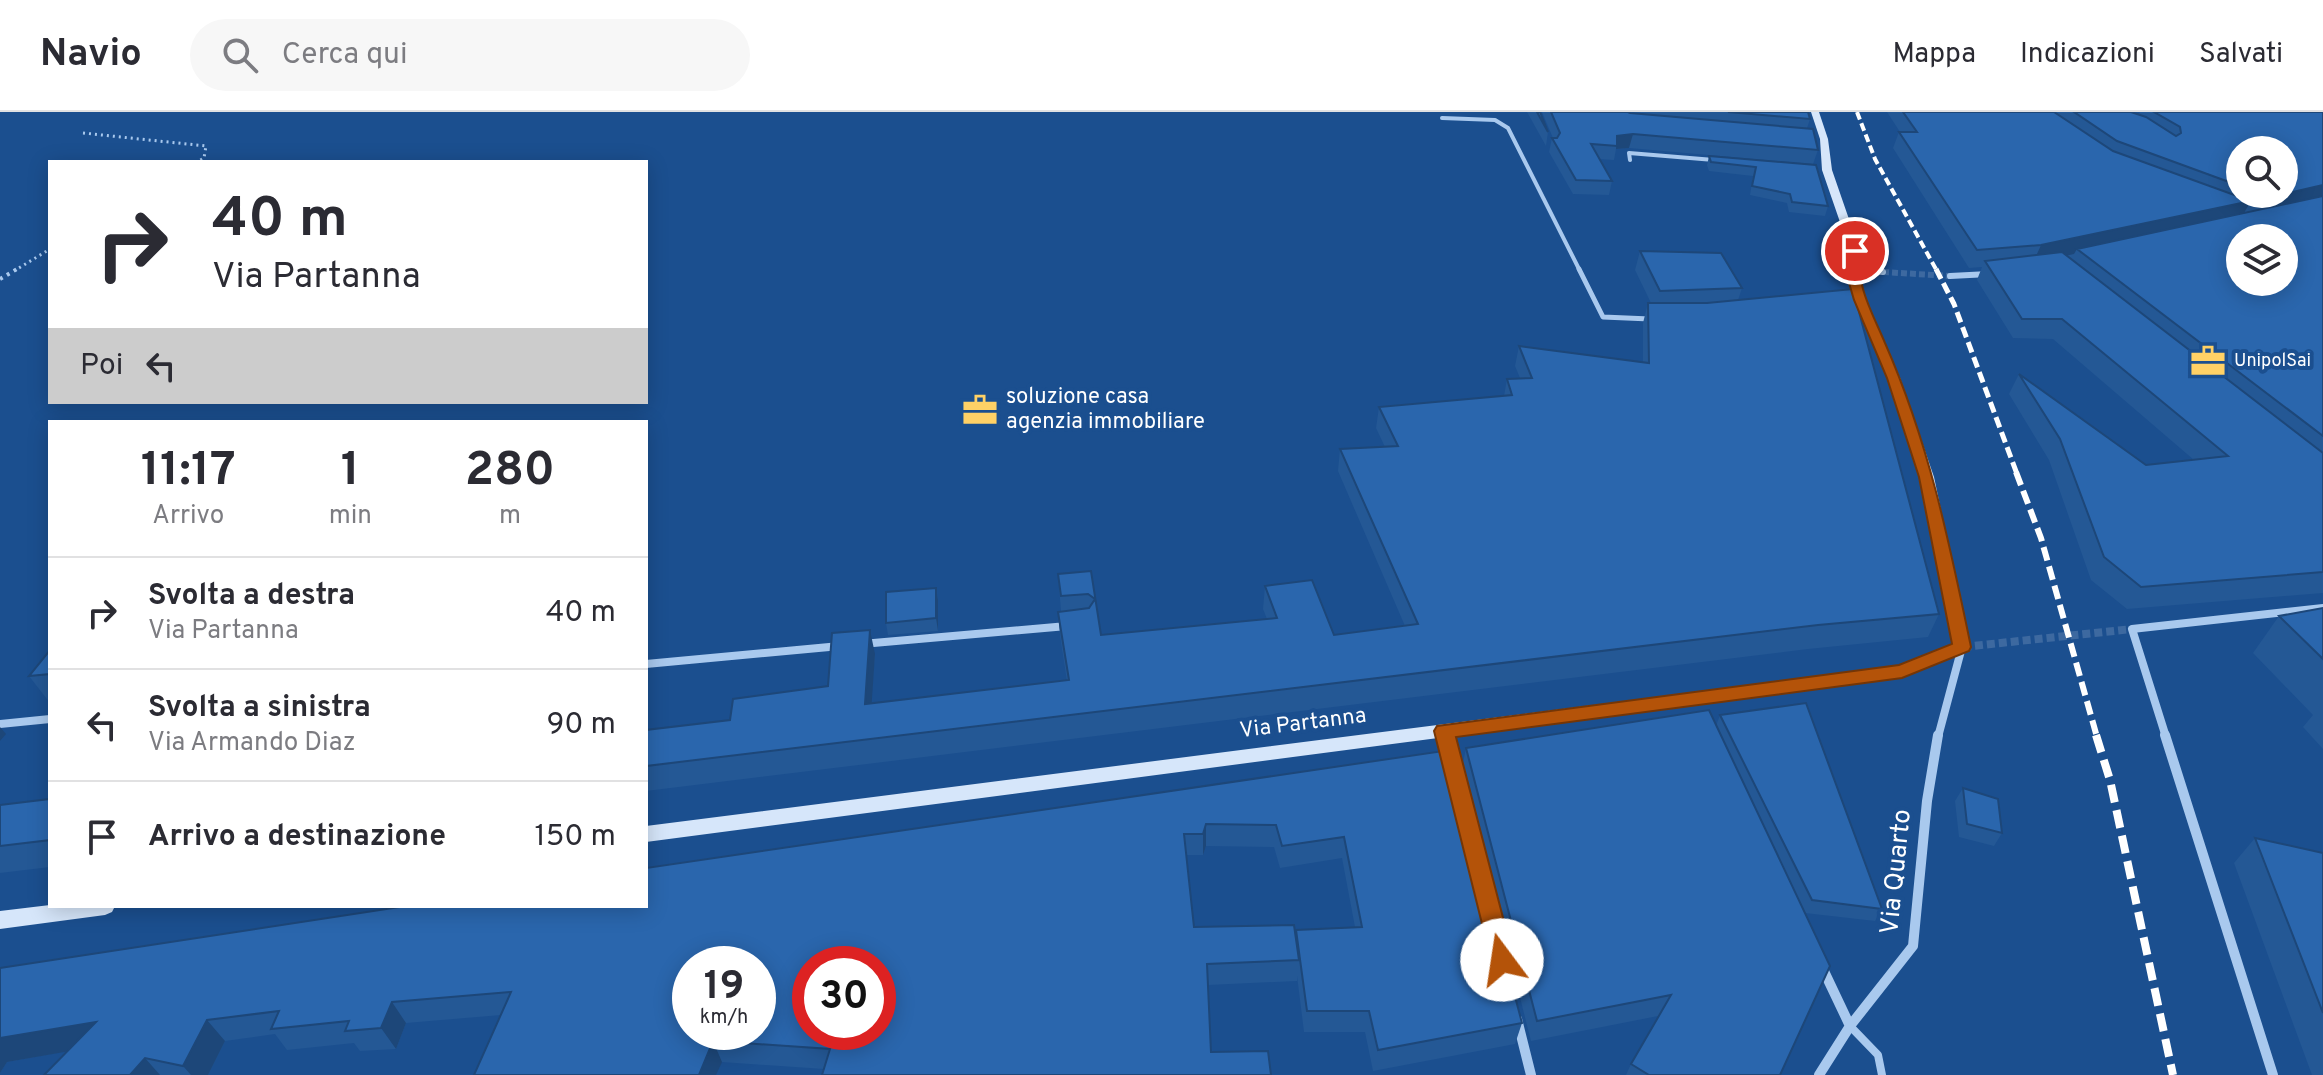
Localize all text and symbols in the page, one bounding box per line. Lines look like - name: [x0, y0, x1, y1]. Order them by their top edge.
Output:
- search box: [190, 19, 750, 91]
- text: Navio: [40, 31, 142, 80]
- icon: search: [218, 33, 262, 77]
- text: Cerca qui: [282, 37, 408, 74]
- text: Mappa: [1893, 37, 1976, 73]
- text: Indicazioni: [2020, 37, 2155, 73]
- text: Salvati: [2199, 37, 2283, 73]
- map controls: [2226, 136, 2298, 296]
- button: search: [2226, 136, 2298, 208]
- text: 40 m: [212, 186, 348, 256]
- icon: right: [80, 192, 184, 296]
- pin: [1821, 217, 1889, 285]
- button: layers: [2226, 224, 2298, 296]
- icon: arrive: [1833, 229, 1877, 273]
- text: Via Partanna: [212, 255, 421, 301]
- office icon: UnipolSai: [2189, 342, 2227, 380]
- icon: left: [139, 344, 183, 388]
- text: Poi: [80, 348, 123, 385]
- place label: UnipolSai: [2234, 350, 2311, 373]
- place label: soluzione casa agenzia immobiliare: [1006, 384, 1205, 436]
- office icon: soluzione casa agenzia immobiliare: [961, 391, 999, 429]
- text: 11:17: [141, 442, 236, 502]
- text: 1: [341, 442, 360, 502]
- text: 280: [465, 442, 555, 502]
- text: Arrivo: [152, 500, 224, 533]
- text: min: [329, 500, 372, 533]
- text: m: [499, 500, 521, 533]
- text: Svolta a destra: [148, 578, 355, 615]
- icon: right: [80, 591, 124, 635]
- text: 40 m: [546, 595, 616, 632]
- text: Via Partanna: [148, 615, 299, 648]
- text: Svolta a sinistra: [148, 690, 371, 727]
- icon: left: [80, 703, 124, 747]
- street label: Via Partanna: [1238, 703, 1368, 745]
- text: 90 m: [547, 707, 616, 744]
- text: Via Armando Diaz: [148, 727, 356, 760]
- street label: Via Quarto: [1874, 808, 1920, 936]
- icon: arrive: [80, 815, 124, 859]
- text: Arrivo a destinazione: [148, 819, 446, 856]
- text: 150 m: [535, 819, 616, 856]
- position arrow: [1460, 918, 1544, 1002]
- speed limit sign: 30: [792, 946, 896, 1050]
- text: 19: [704, 963, 744, 1013]
- text: km/h: [700, 1005, 748, 1031]

